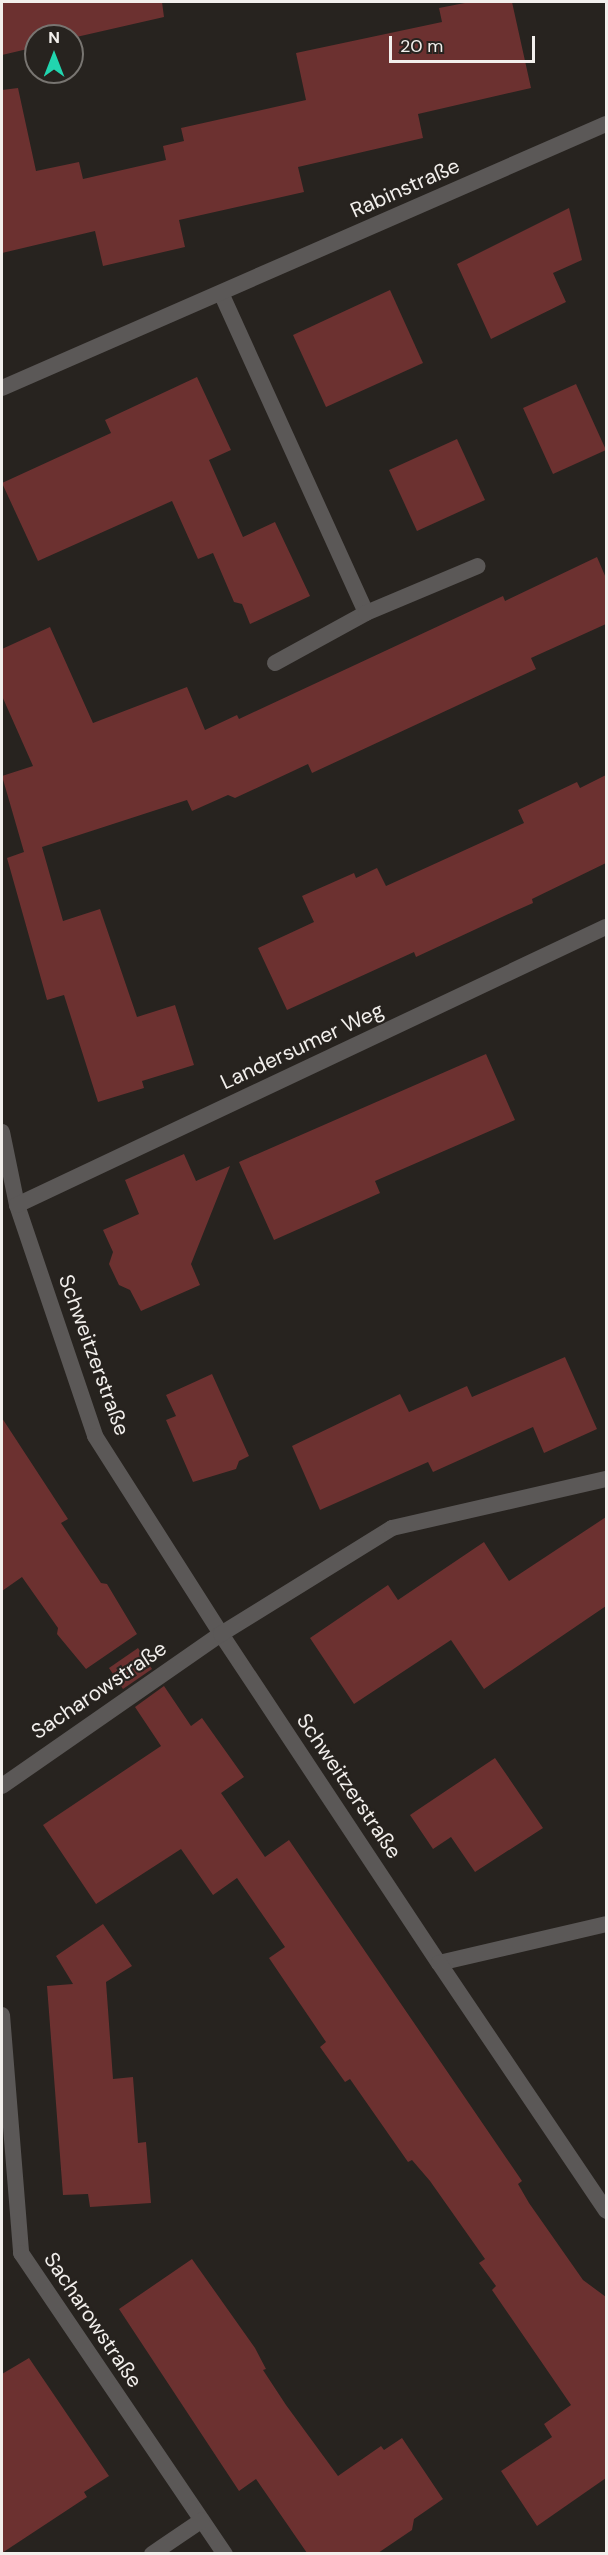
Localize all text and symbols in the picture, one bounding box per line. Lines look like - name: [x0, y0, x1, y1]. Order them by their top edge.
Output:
- north arrow: [24, 24, 84, 84]
- scale bar: [392, 24, 538, 62]
- text: N: [48, 27, 60, 48]
- text: 20 m: [400, 34, 443, 58]
- street label: Rabinstraße: [346, 153, 464, 223]
- street label: Landersumer Weg: [217, 997, 387, 1095]
- street label: Schweitzerstraße: [53, 1271, 135, 1439]
- street label: Sacharowstraße: [27, 1635, 171, 1745]
- street label: Schweitzerstraße: [291, 1709, 407, 1863]
- street label: Sacharowstraße: [38, 2248, 148, 2392]

